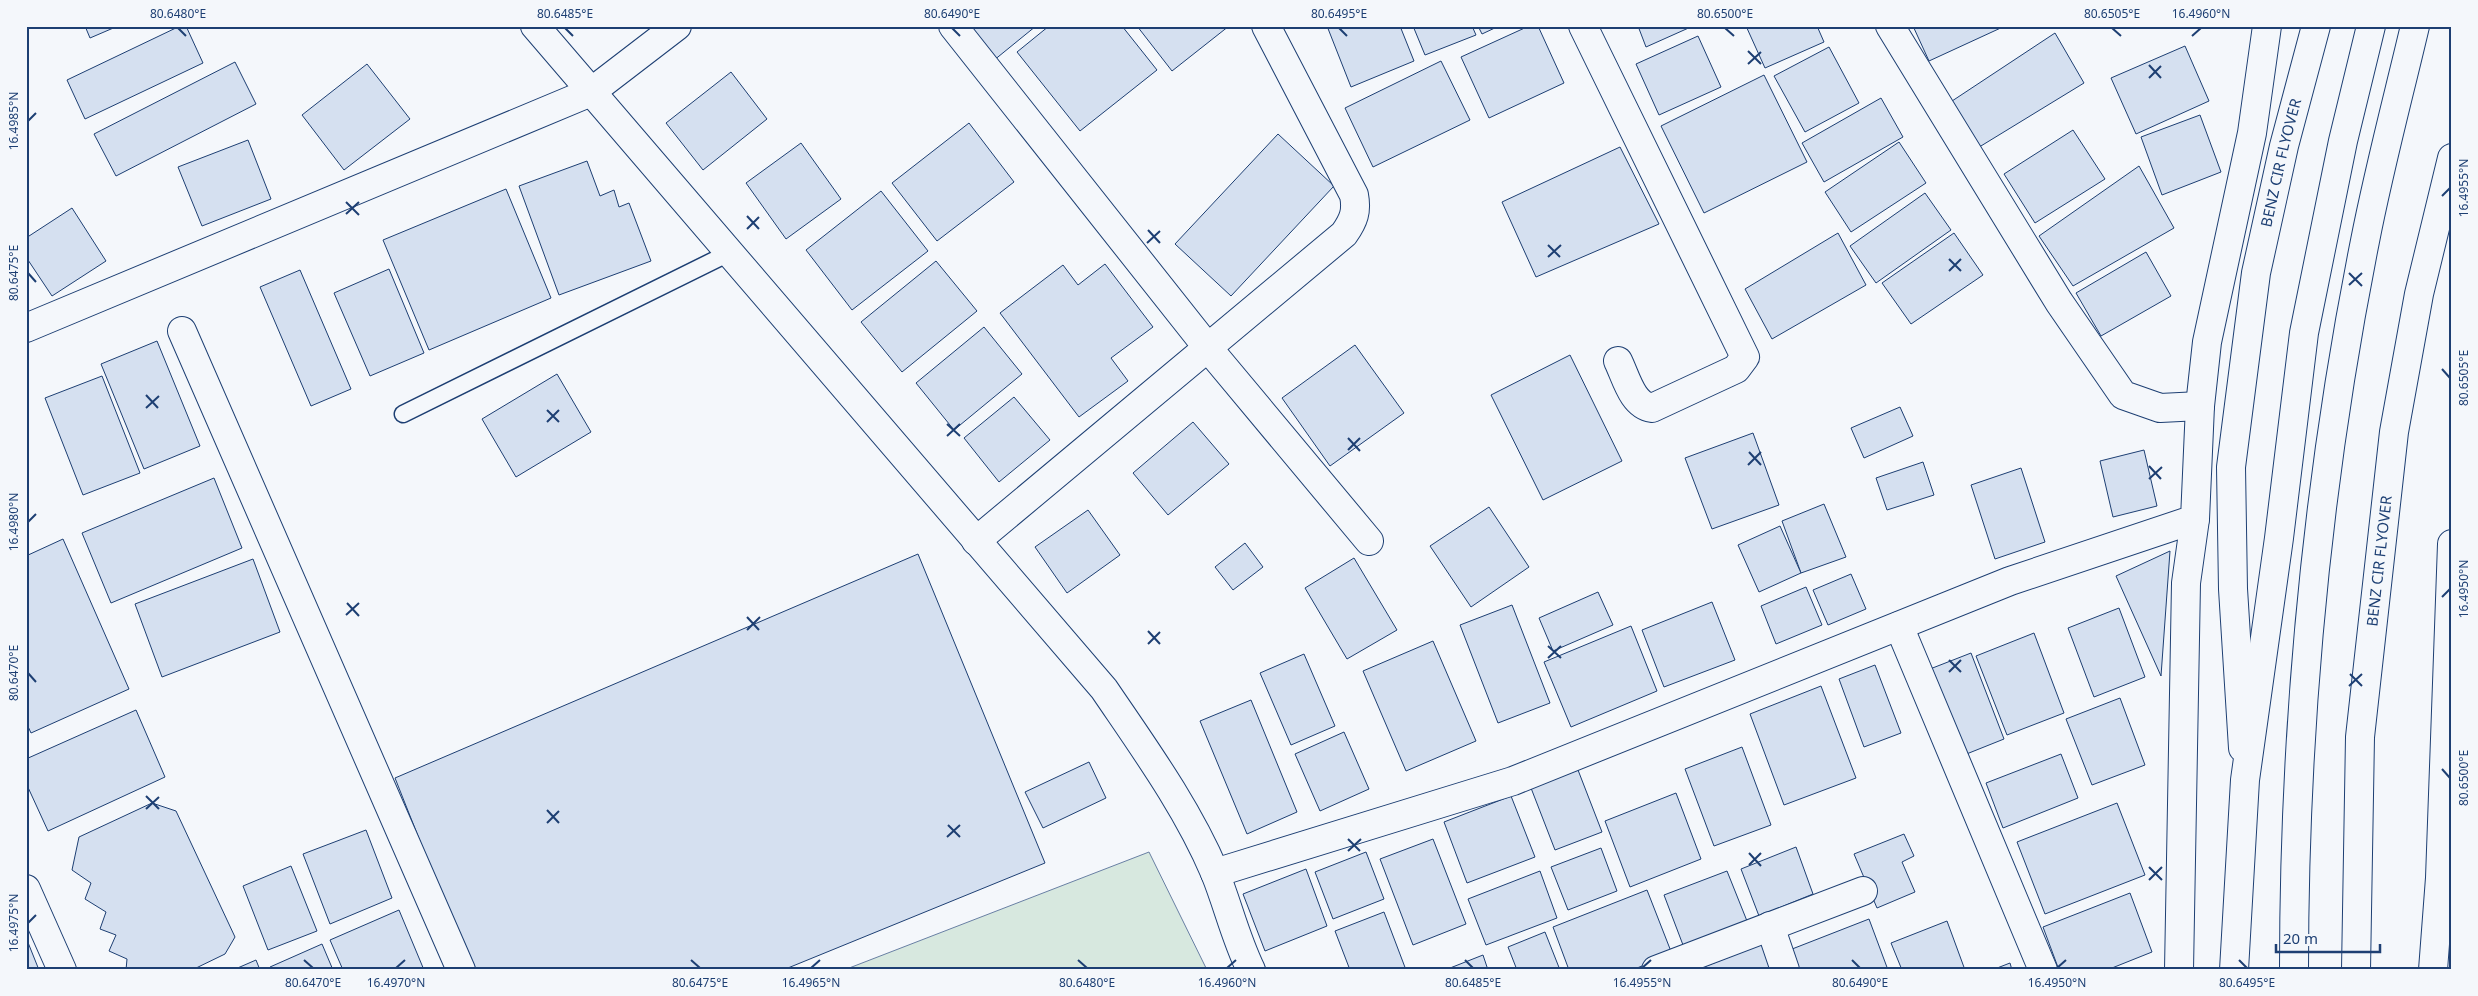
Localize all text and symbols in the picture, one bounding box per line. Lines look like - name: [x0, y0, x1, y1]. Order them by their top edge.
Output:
- text: 80.6480°E: [150, 5, 206, 22]
- text: 80.6485°E: [537, 5, 593, 22]
- text: 80.6490°E: [924, 5, 980, 22]
- text: 80.6495°E: [1311, 5, 1367, 22]
- text: 80.6500°E: [1697, 5, 1753, 22]
- text: 80.6505°E: [2084, 5, 2140, 22]
- text: 16.4960°N: [2172, 5, 2230, 22]
- text: 16.4985°N: [5, 92, 22, 150]
- street label: BENZ CIR FLYOVER: [2255, 95, 2305, 229]
- text: 16.4955°N: [2455, 159, 2472, 217]
- text: 80.6475°E: [5, 245, 22, 301]
- text: 80.6505°E: [2455, 350, 2472, 406]
- text: 16.4980°N: [5, 493, 22, 551]
- street label: BENZ CIR FLYOVER: [2361, 494, 2396, 627]
- text: 16.4950°N: [2455, 560, 2472, 618]
- text: 80.6470°E: [5, 645, 22, 701]
- text: 80.6500°E: [2455, 750, 2472, 806]
- text: 16.4975°N: [5, 894, 22, 952]
- scale bar: [2276, 921, 2379, 953]
- text: 20 m: [2283, 928, 2318, 948]
- text: 80.6470°E: [285, 974, 341, 991]
- text: 16.4970°N: [367, 974, 425, 991]
- text: 80.6475°E: [672, 974, 728, 991]
- text: 16.4965°N: [782, 974, 840, 991]
- text: 80.6480°E: [1059, 974, 1115, 991]
- text: 16.4960°N: [1198, 974, 1256, 991]
- text: 80.6485°E: [1445, 974, 1501, 991]
- text: 16.4955°N: [1613, 974, 1671, 991]
- text: 80.6490°E: [1832, 974, 1888, 991]
- text: 16.4950°N: [2028, 974, 2086, 991]
- text: 80.6495°E: [2219, 974, 2275, 991]

